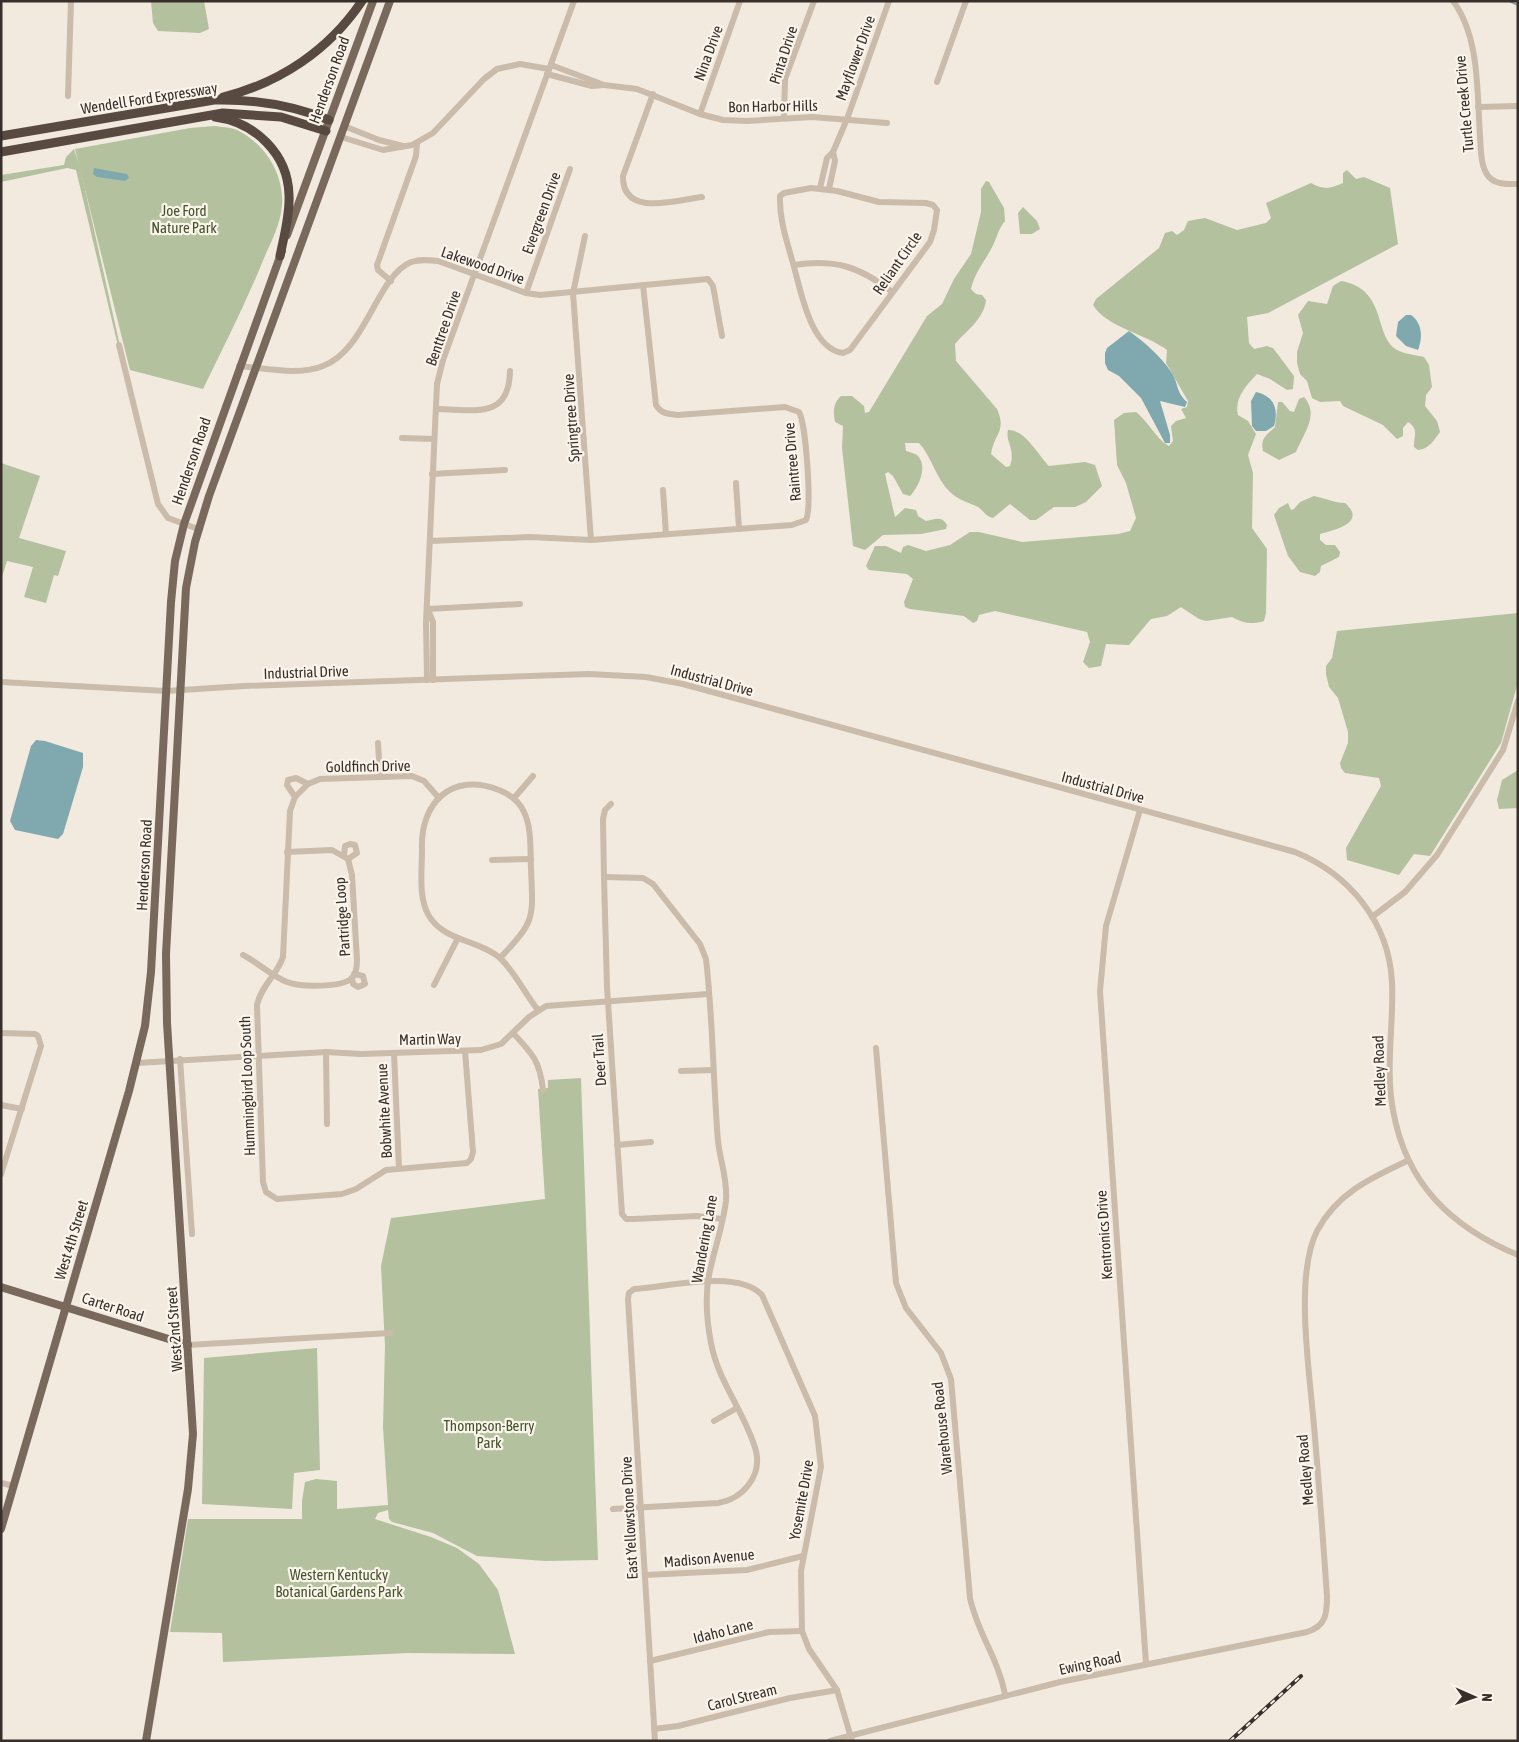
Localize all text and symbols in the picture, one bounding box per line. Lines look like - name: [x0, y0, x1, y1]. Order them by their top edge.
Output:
- street label: Mayflower Drive: [832, 13, 878, 103]
- street label: Nina Drive: [690, 23, 726, 83]
- street label: Pinta Drive: [766, 24, 800, 86]
- street label: Henderson Road: [305, 34, 353, 126]
- street label: Turtle Creek Drive: [1451, 55, 1477, 153]
- street label: Wendell Ford Expressway: [79, 79, 219, 117]
- street label: Bon Harbor Hills: [728, 97, 818, 115]
- street label: Evergreen Drive: [518, 169, 564, 256]
- park label: Joe Ford Nature Park: [151, 202, 217, 236]
- street label: Reliant Circle: [869, 228, 925, 298]
- street label: Lakewood Drive: [439, 243, 527, 287]
- street label: Benttree Drive: [422, 288, 464, 368]
- street label: Springtree Drive: [559, 373, 583, 463]
- street label: Henderson Road: [168, 415, 214, 507]
- street label: Raintree Drive: [780, 422, 804, 502]
- street label: Industrial Drive: [669, 661, 755, 699]
- street label: Industrial Drive: [263, 662, 349, 682]
- street label: Goldfinch Drive: [325, 757, 411, 775]
- street label: Industrial Drive: [1060, 768, 1146, 806]
- street label: Henderson Road: [133, 819, 155, 911]
- street label: Partridge Loop: [331, 877, 353, 957]
- street label: Hummingbird Loop South: [236, 1016, 258, 1156]
- street label: Martin Way: [399, 1030, 461, 1048]
- street label: Deer Trail: [589, 1033, 609, 1087]
- street label: Medley Road: [1369, 1035, 1389, 1107]
- street label: Bobwhite Avenue: [373, 1063, 395, 1159]
- street label: Kentronics Drive: [1092, 1189, 1116, 1280]
- street label: Wandering Lane: [688, 1193, 720, 1284]
- street label: West 4th Street: [51, 1198, 91, 1282]
- street label: West 2nd Street: [163, 1286, 185, 1372]
- street label: Carter Road: [80, 1289, 146, 1325]
- street label: Warehouse Road: [929, 1381, 955, 1475]
- park label: Thompson-Berry Park: [444, 1417, 534, 1451]
- street label: Medley Road: [1293, 1434, 1317, 1506]
- street label: East Yellowstone Drive: [617, 1456, 641, 1580]
- street label: Yosemite Drive: [786, 1458, 816, 1542]
- street label: Madison Avenue: [663, 1546, 755, 1570]
- park label: Western Kentucky Botanical Gardens Park: [275, 1566, 403, 1600]
- street label: Idaho Lane: [691, 1615, 755, 1647]
- street label: Ewing Road: [1057, 1648, 1123, 1678]
- north arrow: [1449, 1672, 1499, 1722]
- street label: Carol Stream: [706, 1680, 778, 1714]
- text: N: [1479, 1693, 1495, 1702]

